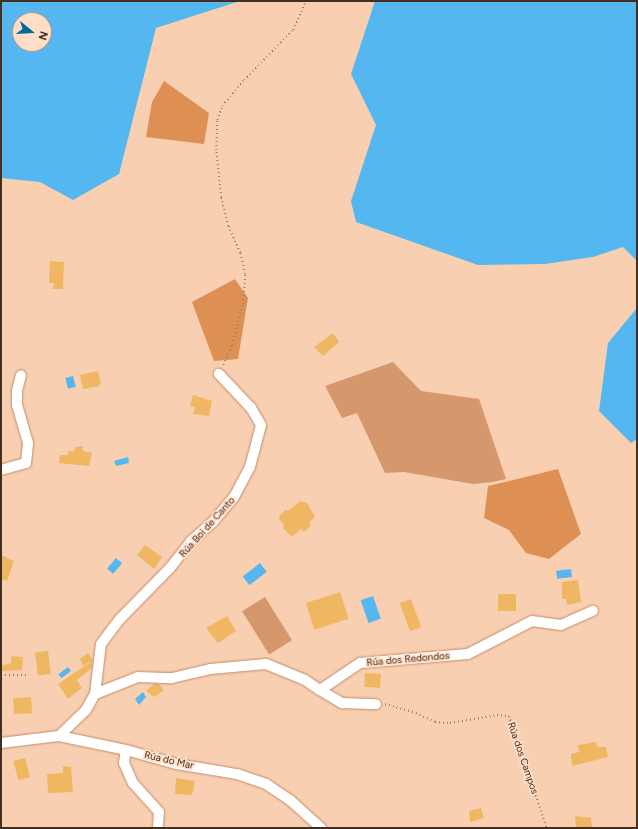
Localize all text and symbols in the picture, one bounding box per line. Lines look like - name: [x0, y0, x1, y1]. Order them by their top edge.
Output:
- north arrow: [12, 12, 52, 52]
- text: N: [35, 29, 50, 42]
- street label: Rúa Boi de Canto: [177, 494, 237, 560]
- street label: Rúa dos Redondos: [366, 649, 450, 669]
- street label: Rúa dos Campos: [505, 720, 541, 796]
- street label: Rúa do Mar: [143, 748, 195, 772]

